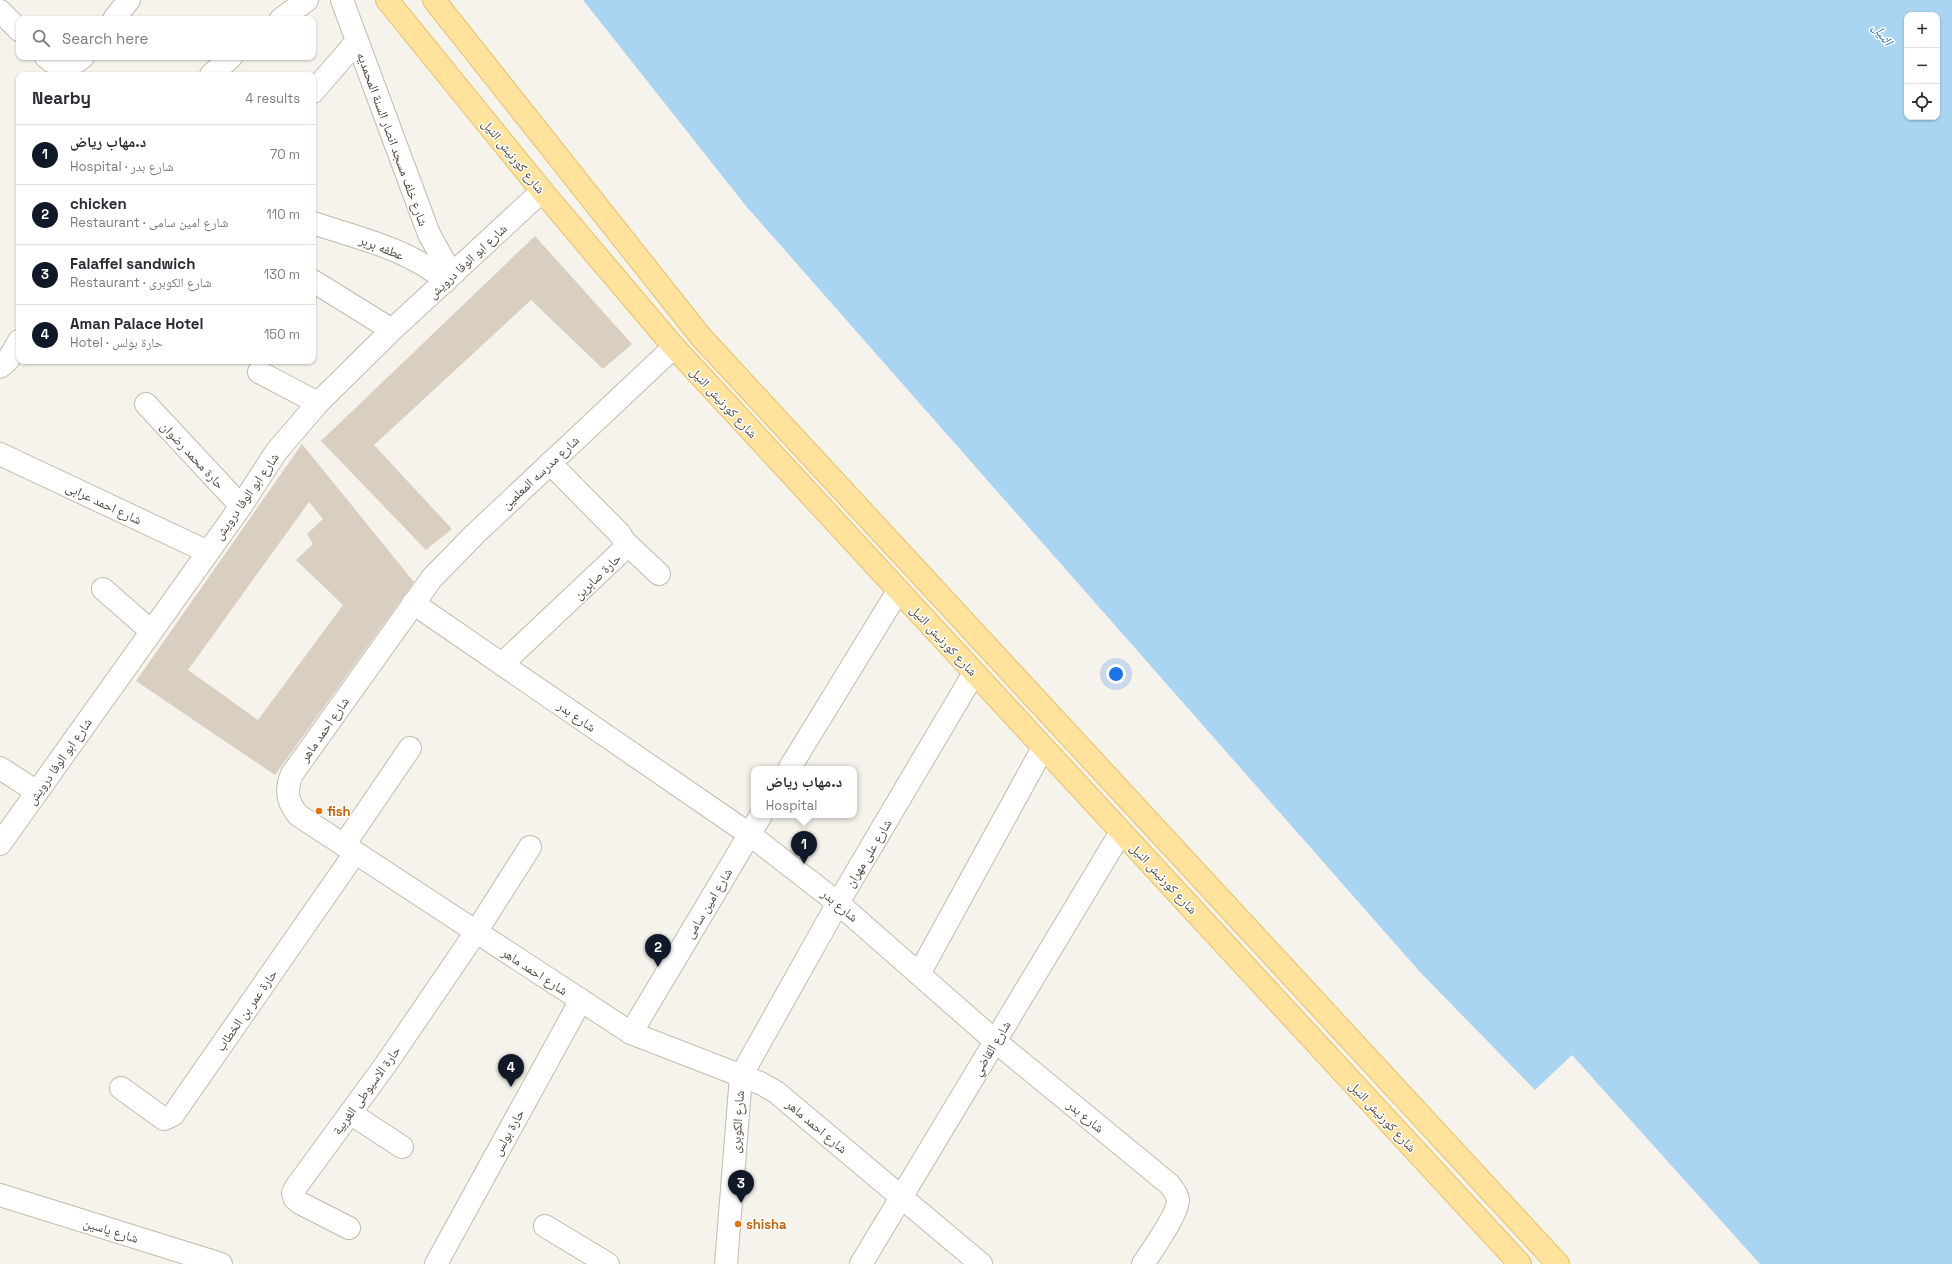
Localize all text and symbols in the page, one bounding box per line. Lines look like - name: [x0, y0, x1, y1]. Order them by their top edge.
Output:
- map controls: [1904, 12, 1940, 120]
- button: +: [1904, 12, 1940, 48]
- search box: [16, 16, 316, 60]
- water label: النيل: [1869, 19, 1898, 50]
- icon: search: [30, 27, 52, 49]
- text: Search here: [62, 29, 148, 48]
- button: −: [1904, 48, 1940, 84]
- street label: شارع خلف مسجد انصار السنة المحمديه: [352, 50, 432, 229]
- button: locate: [1904, 84, 1940, 120]
- text: Nearby: [32, 87, 91, 109]
- text: 4 results: [245, 90, 300, 107]
- street label: شارع كورنيش النيل: [477, 115, 549, 198]
- text: د.مهاب رياض: [70, 132, 146, 151]
- text: 1: [42, 146, 48, 163]
- text: 70 m: [270, 146, 300, 163]
- text: Hospital · شارع بدر: [70, 158, 174, 175]
- text: chicken: [70, 194, 127, 213]
- text: 2: [41, 206, 49, 223]
- text: 110 m: [266, 206, 300, 223]
- text: Restaurant · شارع امين سامى: [70, 214, 228, 231]
- street label: شارع ابو الوفا درويش: [424, 220, 511, 303]
- street label: عطفه بربر: [356, 231, 407, 264]
- text: Falaffel sandwich: [70, 254, 195, 273]
- text: 3: [41, 266, 49, 283]
- text: 130 m: [264, 266, 300, 283]
- text: Restaurant · شارع الكوبرى: [70, 274, 212, 291]
- text: Aman Palace Hotel: [70, 314, 203, 333]
- text: 4: [41, 326, 49, 343]
- text: 150 m: [264, 326, 300, 343]
- text: Hotel · حارة بولس: [70, 334, 163, 351]
- street label: شارع كورنيش النيل: [686, 363, 761, 442]
- street label: حارة محمد رضوان: [157, 418, 228, 493]
- street label: شارع مدرسه المعلمين: [498, 432, 584, 514]
- street label: شارع ابو الوفا درويش: [210, 449, 284, 544]
- street label: شارع احمد عرابى: [63, 478, 144, 529]
- street label: حارة صابرين: [570, 550, 625, 603]
- street label: شارع كورنيش النيل: [906, 601, 981, 680]
- your location: [1106, 664, 1126, 684]
- street label: شارع احمد ماهر: [295, 694, 354, 766]
- street label: شارع بدر: [553, 697, 599, 736]
- street label: شارع ابو الوفا درويش: [23, 714, 97, 809]
- popup: [751, 766, 857, 818]
- text: د.مهاب رياض: [766, 772, 842, 791]
- text: Hospital: [766, 797, 817, 814]
- place label: fish: [327, 803, 351, 820]
- marker: fish: [314, 806, 324, 816]
- street label: شارع على مهران: [841, 816, 896, 891]
- pin: 1: [791, 831, 817, 864]
- street label: شارع كورنيش النيل: [1126, 839, 1201, 918]
- street label: شارع امين سامى: [681, 865, 737, 942]
- street label: شارع بدر: [816, 884, 862, 926]
- pin: 2: [645, 934, 671, 967]
- street label: شارع احمد ماهر: [497, 943, 571, 1000]
- street label: حارة عمر بن الخطاب: [212, 966, 281, 1055]
- street label: شارع القاضي: [968, 1018, 1016, 1080]
- street label: حارة الاسيوطى الغربية: [328, 1042, 404, 1138]
- pin: 4: [498, 1054, 524, 1087]
- street label: شارع كورنيش النيل: [1345, 1077, 1420, 1156]
- street label: شارع الكوبرى: [727, 1090, 749, 1154]
- street label: شارع احمد ماهر: [781, 1095, 851, 1158]
- street label: شارع بدر: [1062, 1096, 1108, 1137]
- street label: حارة بولس: [489, 1106, 528, 1159]
- pin: 3: [728, 1170, 754, 1203]
- street label: شارع ياسين: [81, 1214, 140, 1248]
- place label: shisha: [746, 1216, 787, 1233]
- marker: shisha: [733, 1219, 743, 1229]

